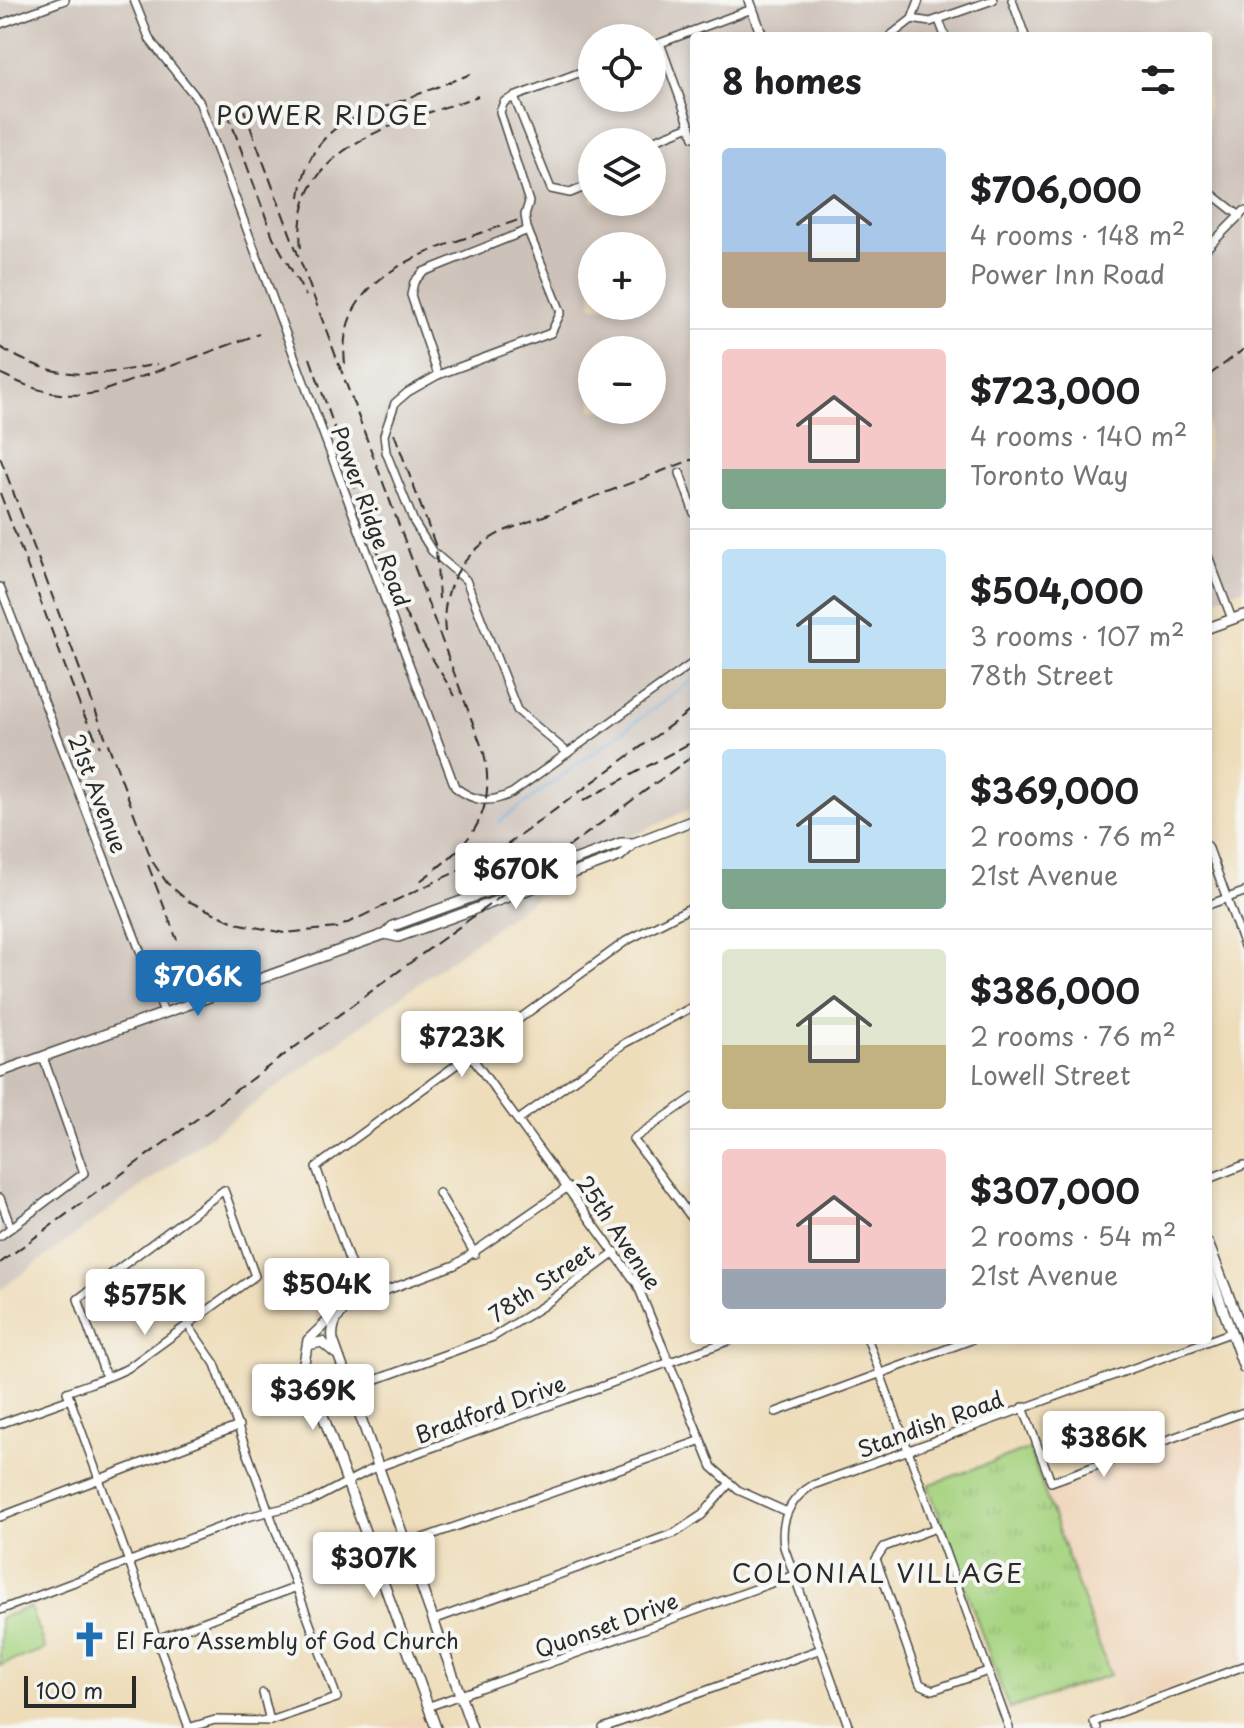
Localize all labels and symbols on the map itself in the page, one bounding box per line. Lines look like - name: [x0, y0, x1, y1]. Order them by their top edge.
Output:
- district label: POWER RIDGE: [216, 95, 430, 134]
- street label: Power Ridge Road: [324, 421, 420, 611]
- street label: 21st Avenue: [61, 729, 137, 857]
- pin: $670K: [460, 843, 572, 911]
- pin: $706K: [142, 950, 254, 1018]
- pin: $723K: [406, 1011, 518, 1079]
- street label: 25th Avenue: [570, 1168, 670, 1296]
- street label: 78th Street: [482, 1234, 601, 1330]
- pin: $504K: [271, 1258, 383, 1326]
- pin: $575K: [89, 1269, 201, 1337]
- pin: $369K: [257, 1364, 369, 1432]
- street label: Bradford Drive: [410, 1365, 570, 1451]
- street label: Standish Road: [852, 1381, 1008, 1465]
- pin: $386K: [1048, 1411, 1160, 1479]
- pin: $307K: [318, 1532, 430, 1600]
- district label: COLONIAL VILLAGE: [732, 1553, 1024, 1592]
- street label: Quonset Drive: [530, 1583, 682, 1665]
- church icon: El Faro Assembly of God Church: [71, 1620, 109, 1658]
- place label: El Faro Assembly of God Church: [116, 1623, 459, 1656]
- scale bar: [24, 1672, 136, 1708]

